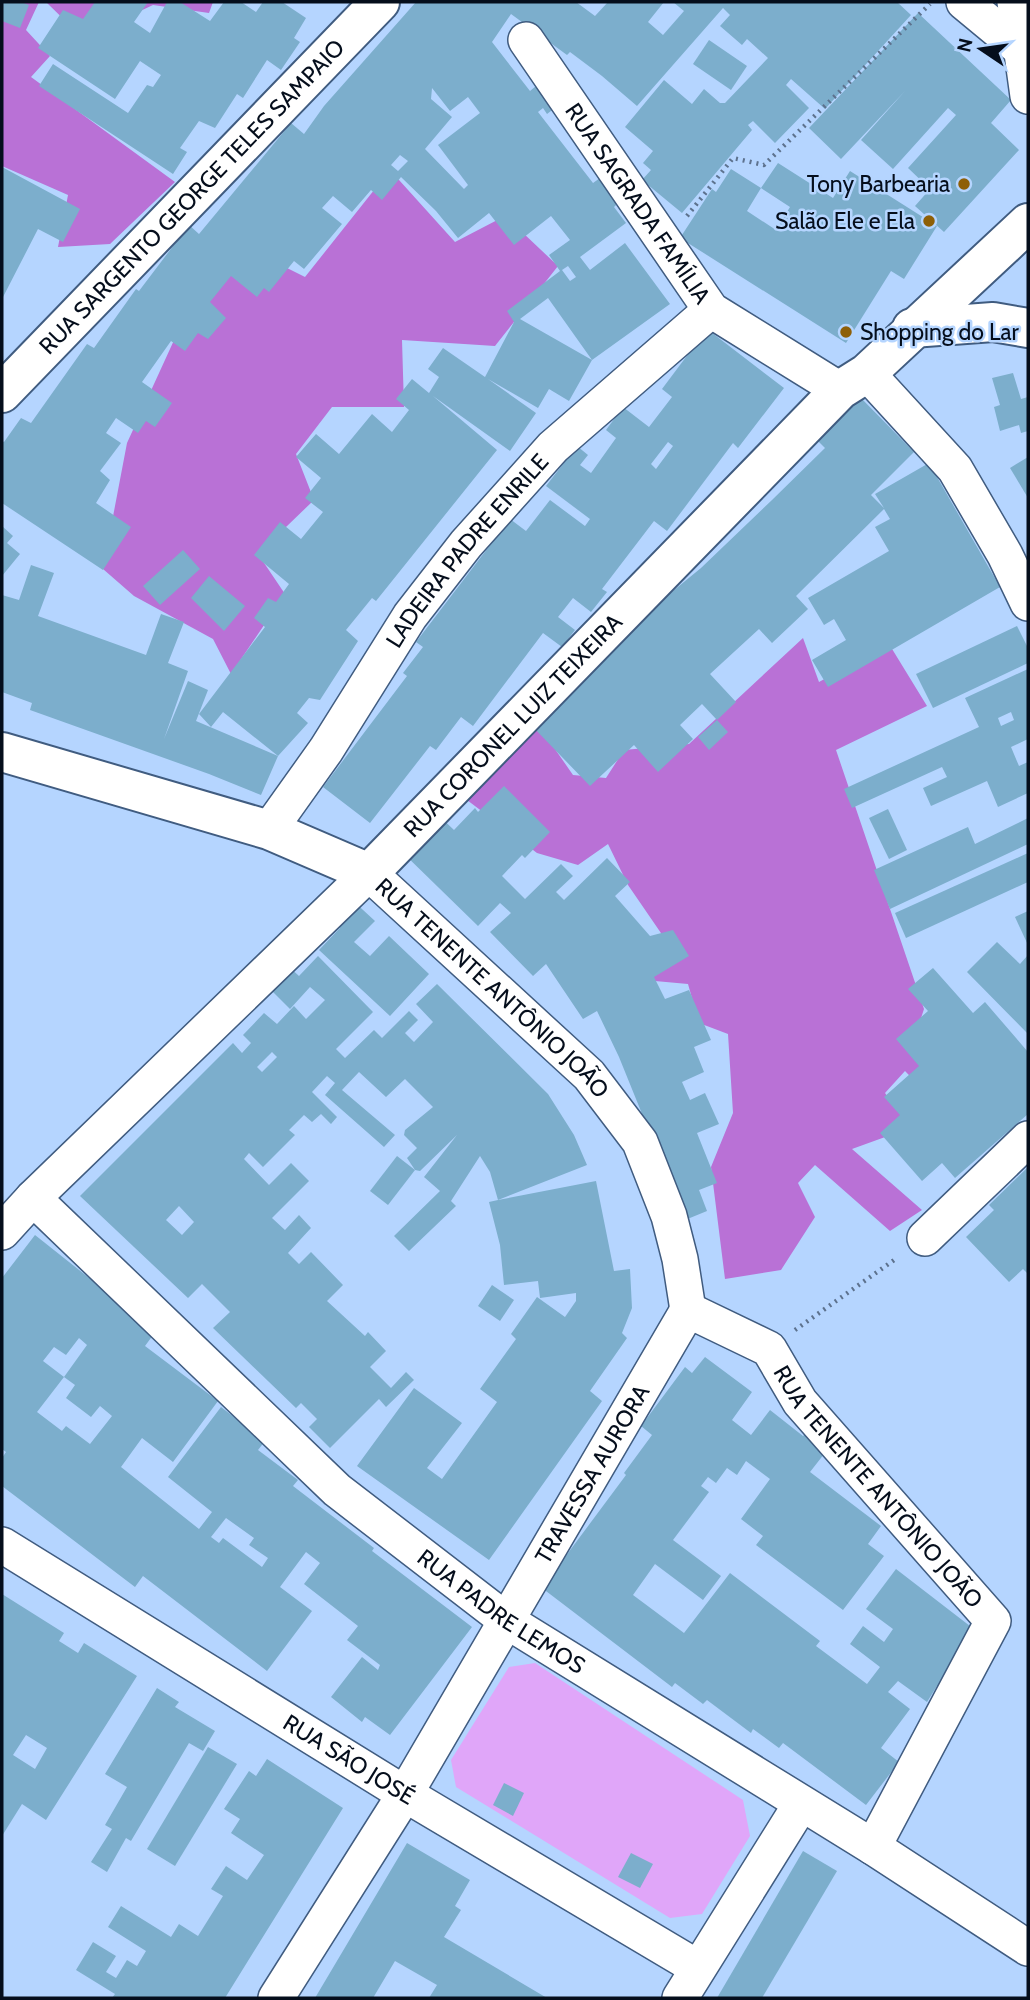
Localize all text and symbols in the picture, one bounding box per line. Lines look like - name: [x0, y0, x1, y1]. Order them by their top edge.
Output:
- north arrow: [946, 14, 1016, 84]
- street label: RUA SARGENTO GEORGE TELES SAMPAIO: [33, 33, 350, 360]
- text: N: [952, 36, 978, 54]
- street label: RUA SAGRADA FAMÍLIA: [559, 98, 717, 309]
- place label: Tony Barbearia: [807, 170, 950, 198]
- marker: Tony Barbearia: [956, 176, 972, 192]
- place label: Salão Ele e Ela: [775, 207, 915, 235]
- marker: Salão Ele e Ela: [921, 213, 937, 229]
- place label: Shopping do Lar: [860, 318, 1020, 346]
- marker: Shopping do Lar: [838, 324, 854, 340]
- street label: LADEIRA PADRE ENRILE: [380, 448, 554, 653]
- street label: RUA CORONEL LUIZ TEIXEIRA: [398, 608, 628, 843]
- street label: RUA TENENTE ANTÔNIO JOÃO: [370, 872, 615, 1103]
- street label: RUA TENENTE ANTÔNIO JOÃO: [768, 1360, 989, 1613]
- street label: TRAVESSA AURORA: [529, 1380, 655, 1568]
- street label: RUA PADRE LEMOS: [412, 1543, 590, 1680]
- street label: RUA SÃO JOSÉ: [278, 1708, 420, 1811]

